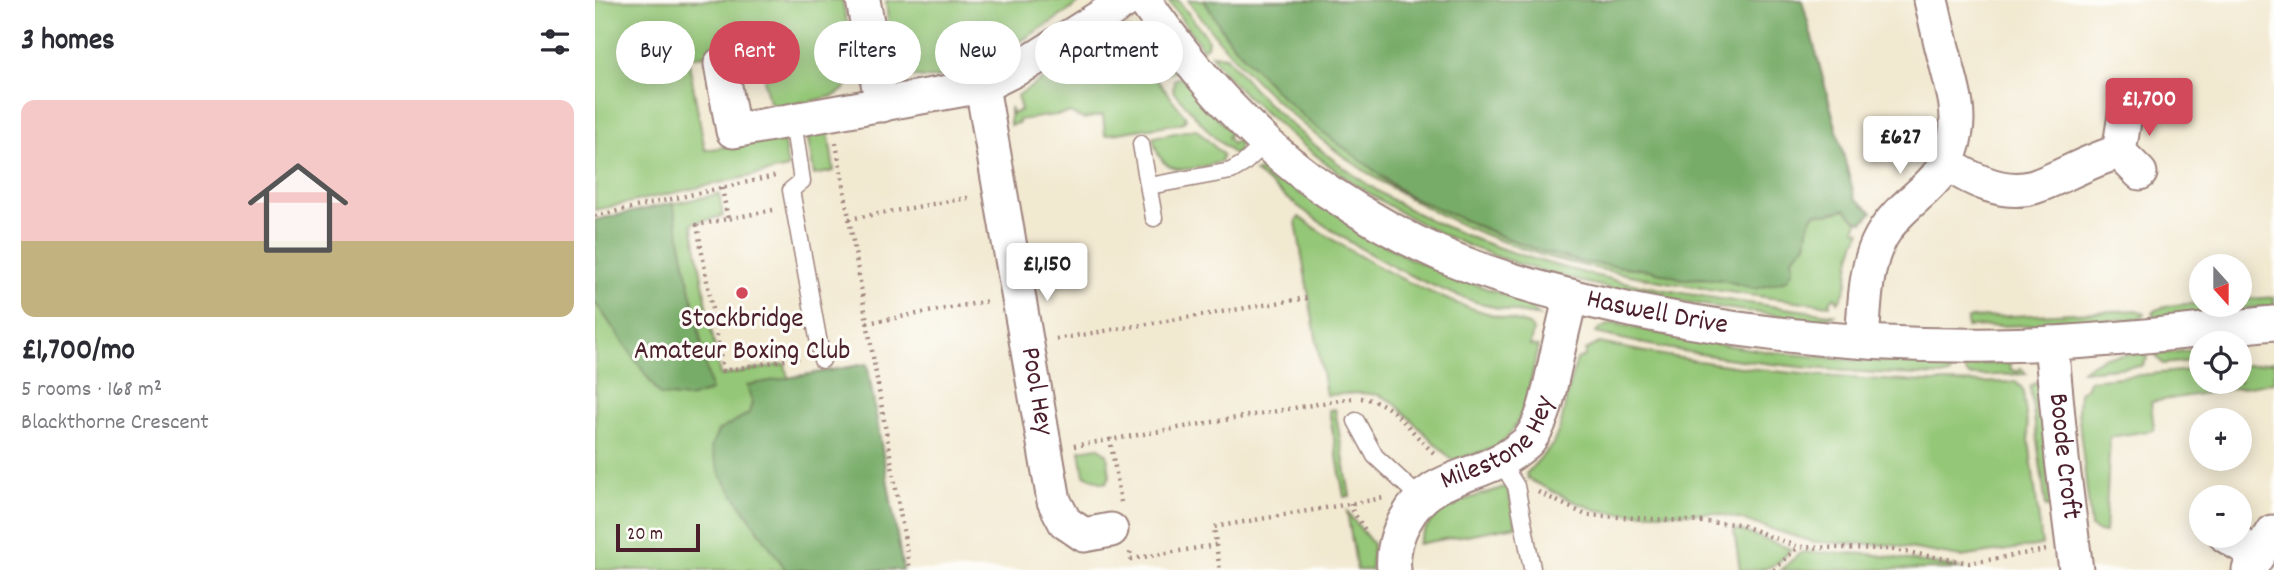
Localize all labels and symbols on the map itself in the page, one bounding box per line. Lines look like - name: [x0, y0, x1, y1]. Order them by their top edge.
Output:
- pin: £1,700: [2092, 78, 2206, 138]
- pin: £627: [1859, 116, 1941, 176]
- pin: £1,150: [990, 244, 1104, 303]
- north arrow: [2189, 254, 2252, 317]
- street label: Haswell Drive: [1582, 281, 1730, 347]
- marker: Stockbridge Amateur Boxing Club: [734, 285, 750, 301]
- place label: Stockbridge Amateur Boxing Club: [634, 301, 850, 373]
- street label: Pool Hey: [1008, 344, 1062, 439]
- street label: Milestone Hey: [1435, 391, 1567, 502]
- street label: Boode Croft: [2036, 391, 2089, 522]
- scale bar: [616, 521, 700, 553]

